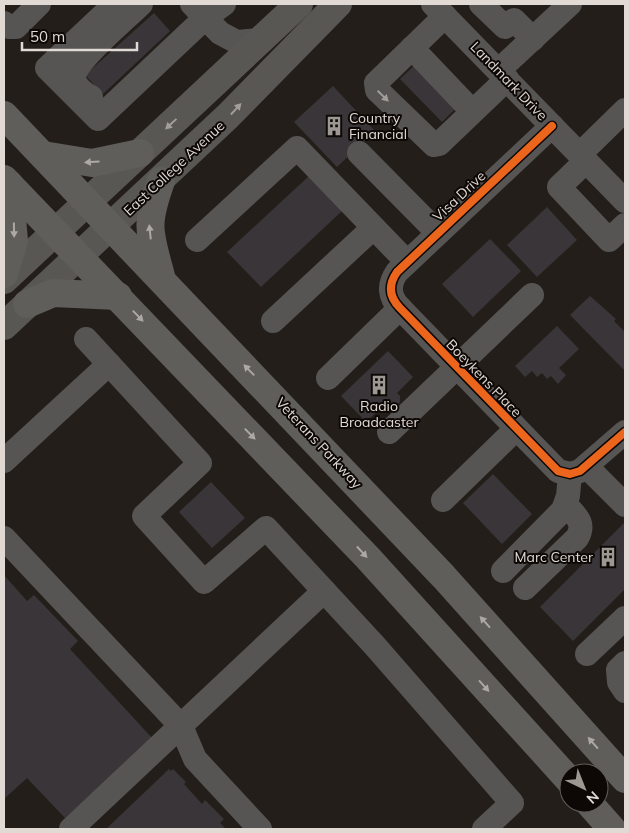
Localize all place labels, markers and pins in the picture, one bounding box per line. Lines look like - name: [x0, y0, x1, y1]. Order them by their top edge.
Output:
- place label: Country Financial: [349, 109, 407, 143]
- building icon: Country Financial: [323, 115, 345, 137]
- building icon: Radio Broadcaster: [368, 374, 390, 396]
- place label: Radio Broadcaster: [340, 397, 419, 431]
- building icon: Marc Center: [597, 546, 619, 568]
- place label: Marc Center: [515, 548, 594, 566]

